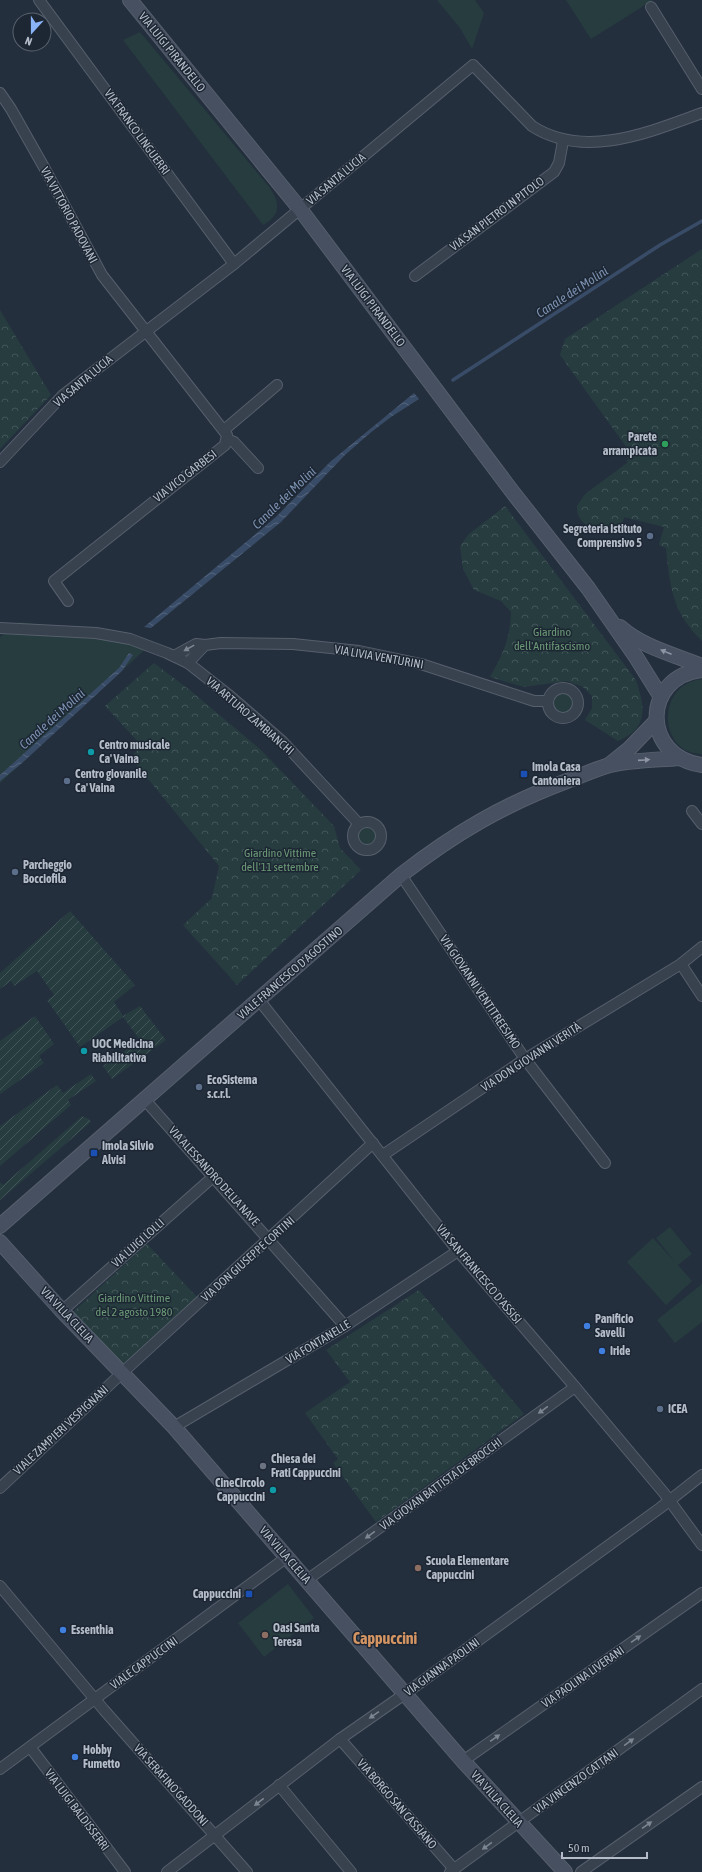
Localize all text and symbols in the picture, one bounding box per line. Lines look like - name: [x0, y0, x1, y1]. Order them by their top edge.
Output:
- street label: VIA LUIGI PIRANDELLO: [136, 9, 208, 95]
- north arrow: [12, 12, 52, 52]
- text: N: [23, 35, 34, 48]
- street label: VIA FRANCO LINGUERRI: [101, 86, 173, 178]
- street label: VIA SANTA LUCIA: [304, 150, 368, 208]
- street label: VIA VITTORIO PADOVANI: [38, 164, 100, 266]
- street label: VIA SAN PIETRO IN PITOLO: [447, 174, 547, 254]
- street label: VIA LUIGI PIRANDELLO: [338, 263, 408, 349]
- water label: Canale dei Molini: [533, 263, 611, 321]
- street label: VIA SANTA LUCIA: [51, 352, 115, 410]
- place label: Parete arrampicata: [603, 430, 658, 458]
- marker: Parete arrampicata: [660, 439, 670, 449]
- street label: VIA VICO GARBESI: [151, 447, 219, 505]
- water label: Canale dei Molini: [249, 464, 319, 532]
- place label: Segreteria Istituto Comprensivo 5: [563, 522, 642, 550]
- marker: Segreteria Istituto Comprensivo 5: [645, 531, 655, 541]
- park label: Giardino dell'Antifascismo: [514, 625, 590, 653]
- street label: VIA LIVIA VENTURINI: [333, 642, 425, 672]
- one-way arrow: [183, 644, 195, 651]
- one-way arrow: [659, 648, 671, 654]
- street label: VIA ARTURO ZAMBIANCHI: [203, 674, 297, 758]
- water label: Canale dei Molini: [16, 686, 88, 752]
- place label: Centro musicale Ca' Vaina: [99, 738, 170, 766]
- marker: Centro musicale Ca' Vaina: [86, 747, 96, 757]
- one-way arrow: [638, 757, 650, 764]
- place label: Imola Casa Cantoniera: [532, 760, 581, 788]
- place label: Centro giovanile Ca' Vaina: [75, 767, 147, 795]
- marker: Imola Casa Cantoniera: [519, 769, 529, 779]
- marker: Centro giovanile Ca' Vaina: [62, 776, 72, 786]
- park label: Giardino Vittime dell'11 settembre: [241, 846, 319, 874]
- place label: Parcheggio Bocciofila: [23, 858, 72, 886]
- marker: Parcheggio Bocciofila: [10, 867, 20, 877]
- street label: VIALE FRANCESCO D'AGOSTINO: [235, 924, 345, 1022]
- street label: VIA GIOVANNI VENTITREESIMO: [437, 932, 523, 1052]
- street label: VIA DON GIOVANNI VERITÀ: [478, 1019, 584, 1095]
- place label: UOC Medicina Riabilitativa: [92, 1037, 154, 1065]
- marker: UOC Medicina Riabilitativa: [79, 1046, 89, 1056]
- place label: EcoSistema s.c.r.l.: [207, 1073, 258, 1101]
- marker: EcoSistema s.c.r.l.: [194, 1082, 204, 1092]
- street label: VIA ALESSANDRO DELLA NAVE: [166, 1123, 262, 1229]
- place label: Imola Silvio Alvisi: [101, 1139, 154, 1167]
- marker: Imola Silvio Alvisi: [89, 1148, 99, 1158]
- street label: VIA DON GIUSEPPE CORTINI: [198, 1213, 298, 1305]
- street label: VIA LUIGI LOLLI: [109, 1216, 167, 1270]
- street label: VIA SAN FRANCESCO D'ASSISI: [433, 1222, 525, 1326]
- street label: VIA VILLA CLELIA: [38, 1284, 96, 1346]
- park label: Giardino Vittime del 2 agosto 1980: [96, 1291, 173, 1319]
- place label: Panificio Savelli: [595, 1312, 634, 1340]
- street label: VIA FONTANELLE: [283, 1317, 353, 1367]
- marker: Panificio Savelli: [582, 1321, 592, 1331]
- place label: Iride: [610, 1344, 631, 1358]
- marker: Iride: [597, 1346, 607, 1356]
- street label: VIALE ZAMPIERI VESPIGNANI: [11, 1382, 111, 1478]
- place label: ICEA: [668, 1402, 688, 1416]
- marker: ICEA: [655, 1404, 665, 1414]
- one-way arrow: [538, 1405, 548, 1413]
- street label: VIA GIOVAN BATTISTA DE BROCCHI: [377, 1435, 505, 1533]
- place label: Chiesa dei Frati Cappuccini: [271, 1452, 341, 1480]
- marker: Chiesa dei Frati Cappuccini: [258, 1461, 268, 1471]
- place label: CineCircolo Cappuccini: [215, 1476, 265, 1504]
- marker: CineCircolo Cappuccini: [268, 1485, 278, 1495]
- street label: VIA VILLA CLELIA: [256, 1524, 314, 1586]
- one-way arrow: [365, 1531, 375, 1539]
- place label: Scuola Elementare Cappuccini: [426, 1554, 509, 1582]
- marker: Scuola Elementare Cappuccini: [413, 1563, 423, 1573]
- place label: Cappuccini: [193, 1587, 241, 1601]
- marker: Cappuccini: [244, 1589, 254, 1599]
- place label: Oasi Santa Teresa: [273, 1621, 320, 1649]
- place label: Essenthia: [71, 1623, 114, 1637]
- marker: Essenthia: [58, 1625, 68, 1635]
- district label: Cappuccini: [353, 1629, 418, 1647]
- marker: Oasi Santa Teresa: [260, 1630, 270, 1640]
- street label: VIALE CAPPUCCINI: [107, 1634, 181, 1692]
- street label: VIA GIANNA PAOLINI: [402, 1635, 482, 1699]
- one-way arrow: [630, 1635, 641, 1643]
- street label: VIA PAOLINA LIVERANI: [539, 1643, 627, 1711]
- one-way arrow: [369, 1711, 379, 1719]
- one-way arrow: [490, 1734, 500, 1742]
- one-way arrow: [624, 1738, 634, 1746]
- street label: VIA SERAFINO GADDONI: [131, 1741, 211, 1829]
- place label: Hobby Fumetto: [83, 1743, 120, 1771]
- street label: VIA VINCENZO CATTANI: [531, 1746, 621, 1816]
- marker: Hobby Fumetto: [70, 1752, 80, 1762]
- street label: VIA BORGO SAN CASSIANO: [354, 1756, 440, 1852]
- street label: VIA LUIGI BALDISSERRI: [42, 1766, 112, 1854]
- street label: VIA VILLA CLELIA: [468, 1768, 526, 1830]
- one-way arrow: [253, 1797, 264, 1806]
- one-way arrow: [642, 1821, 652, 1829]
- scale bar: [562, 1834, 647, 1860]
- one-way arrow: [481, 1841, 492, 1850]
- text: 50 m: [568, 1841, 590, 1855]

